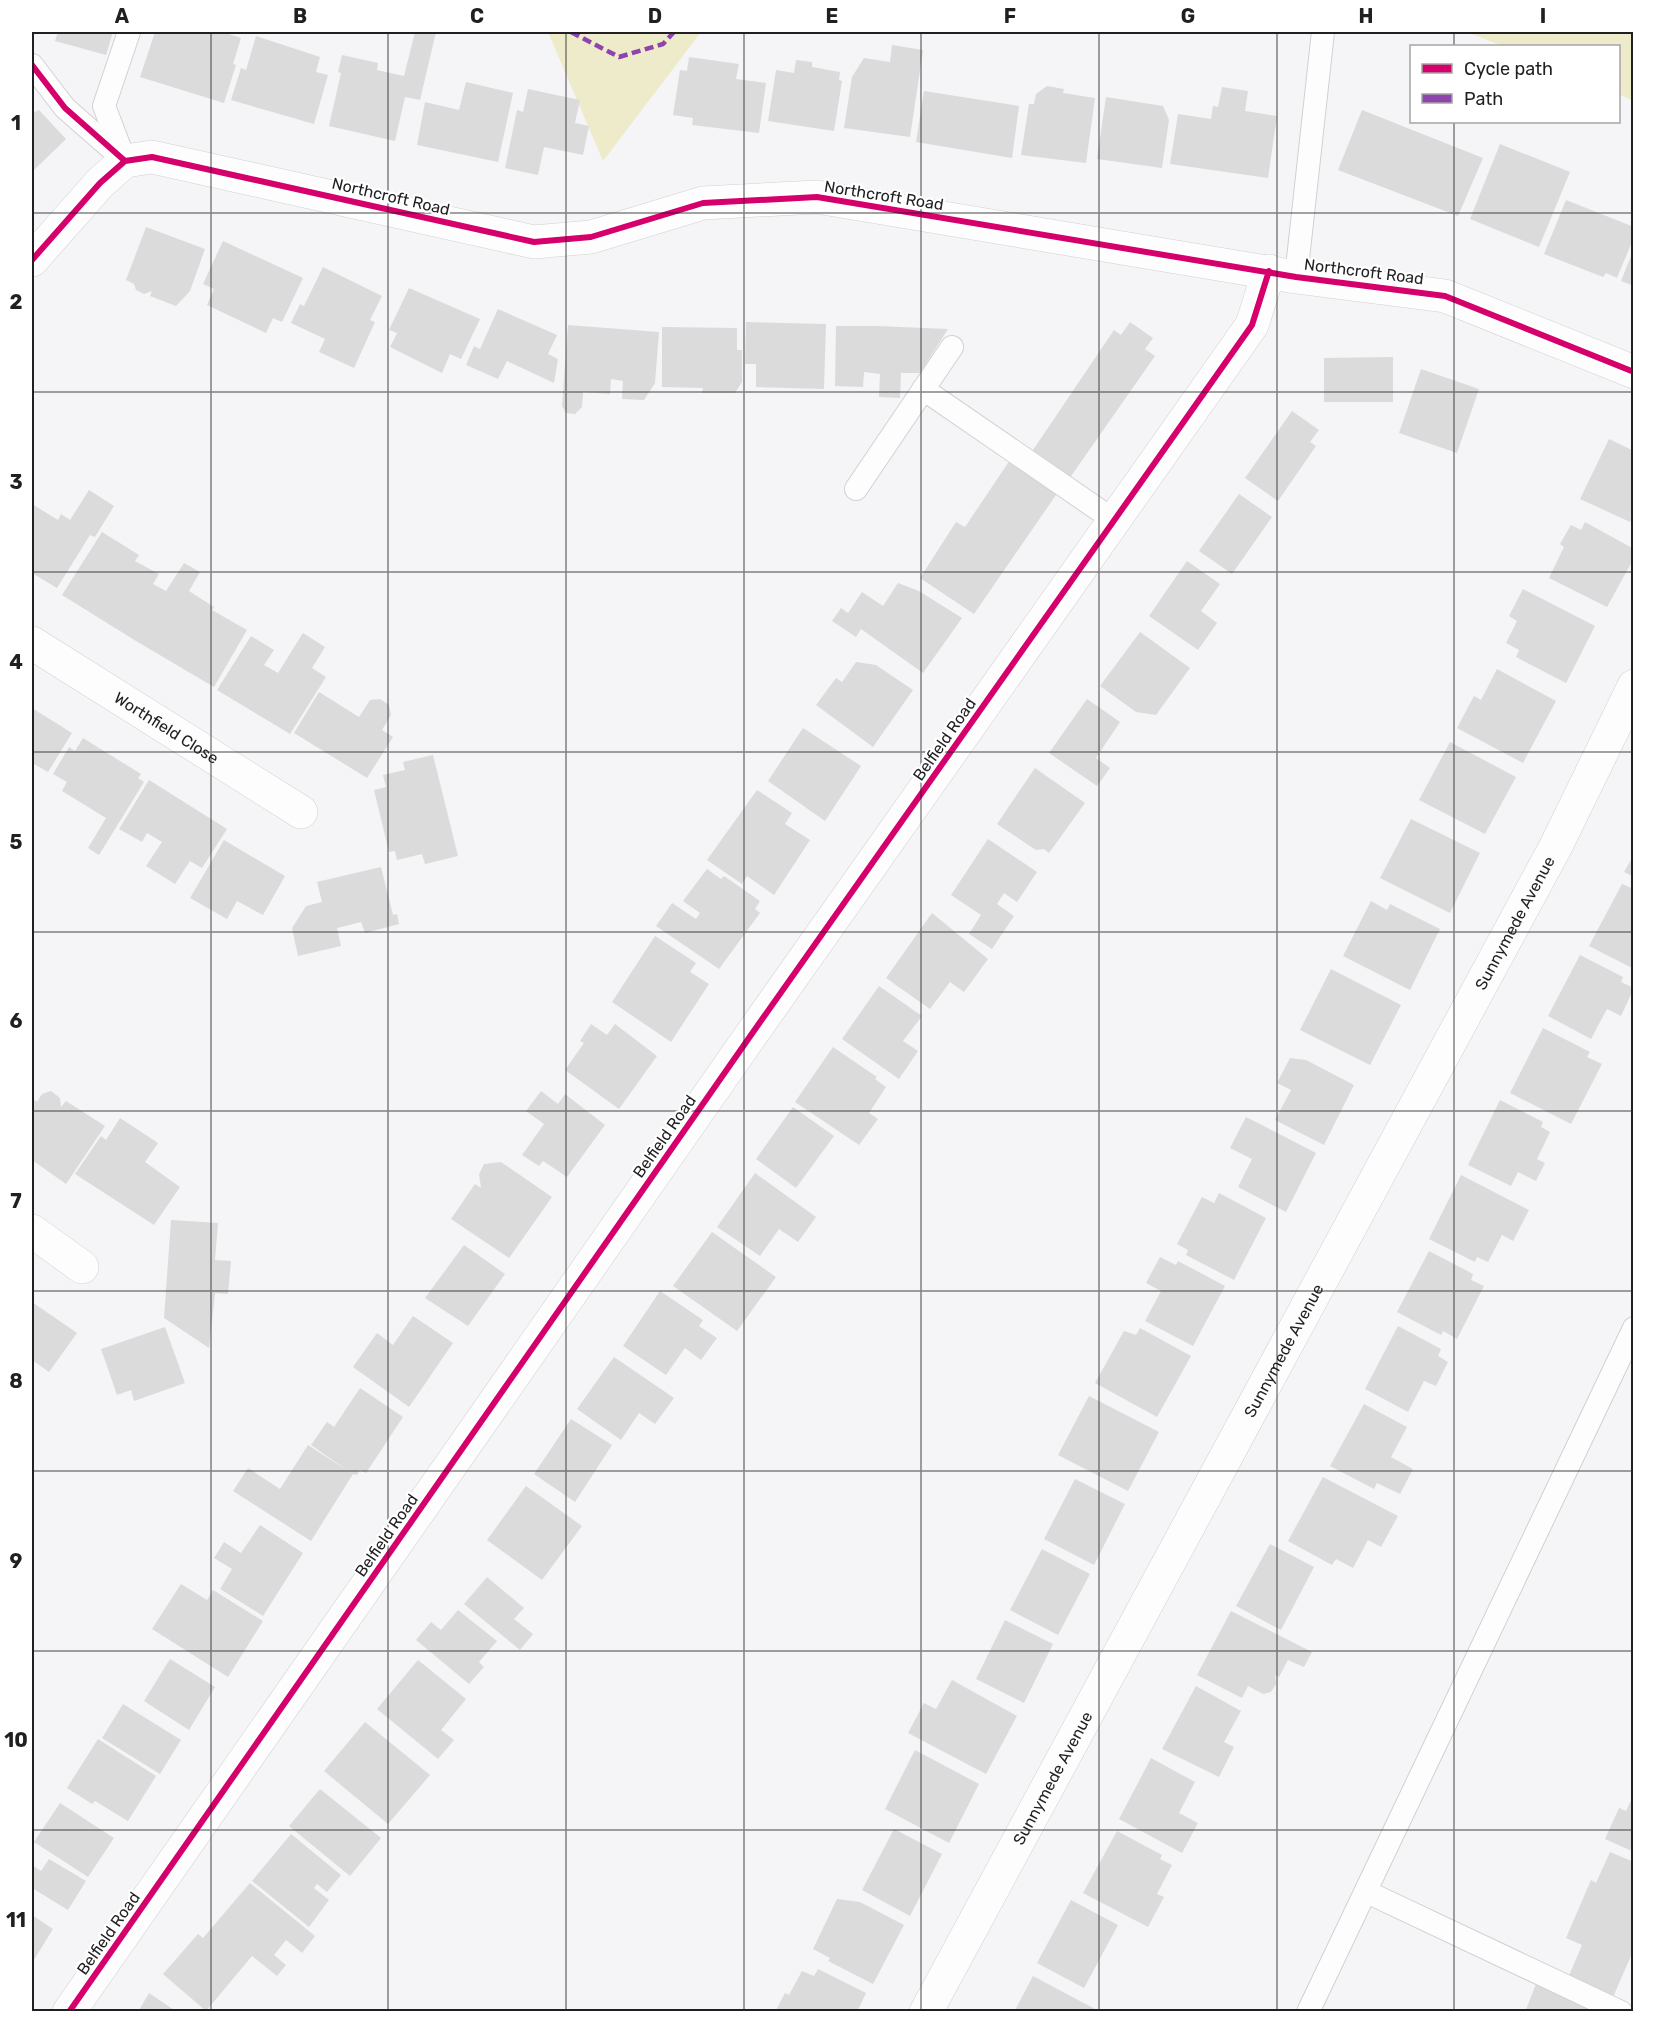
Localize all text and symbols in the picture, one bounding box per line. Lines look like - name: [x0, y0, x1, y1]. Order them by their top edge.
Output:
- text: A: [115, 4, 130, 28]
- text: B: [293, 4, 307, 28]
- text: C: [470, 4, 484, 28]
- text: D: [648, 4, 662, 28]
- text: E: [826, 4, 838, 28]
- text: F: [1004, 4, 1016, 28]
- text: G: [1181, 4, 1195, 28]
- text: H: [1359, 4, 1373, 28]
- text: I: [1540, 4, 1546, 28]
- legend: [1410, 45, 1620, 123]
- text: Cycle path: [1464, 58, 1553, 80]
- text: Path: [1464, 88, 1503, 110]
- text: 1: [11, 111, 21, 135]
- street label: Northcroft Road: [330, 174, 452, 219]
- street label: Northcroft Road: [823, 177, 945, 214]
- street label: Northcroft Road: [1303, 255, 1425, 288]
- text: 2: [10, 290, 23, 314]
- text: 3: [9, 470, 23, 494]
- text: 4: [9, 650, 23, 674]
- street label: Worthfield Close: [111, 688, 222, 768]
- street label: Belfield Road: [909, 694, 980, 784]
- text: 5: [10, 830, 23, 854]
- street label: Sunnymede Avenue: [1471, 853, 1559, 993]
- text: 6: [9, 1009, 23, 1033]
- street label: Belfield Road: [629, 1091, 700, 1181]
- text: 7: [10, 1189, 22, 1213]
- street label: Sunnymede Avenue: [1240, 1281, 1328, 1421]
- text: 8: [9, 1369, 23, 1393]
- street label: Belfield Road: [351, 1490, 422, 1580]
- text: 9: [10, 1549, 23, 1573]
- street label: Sunnymede Avenue: [1009, 1708, 1097, 1848]
- text: 10: [4, 1728, 28, 1752]
- street label: Belfield Road: [73, 1888, 144, 1978]
- text: 11: [6, 1908, 26, 1932]

